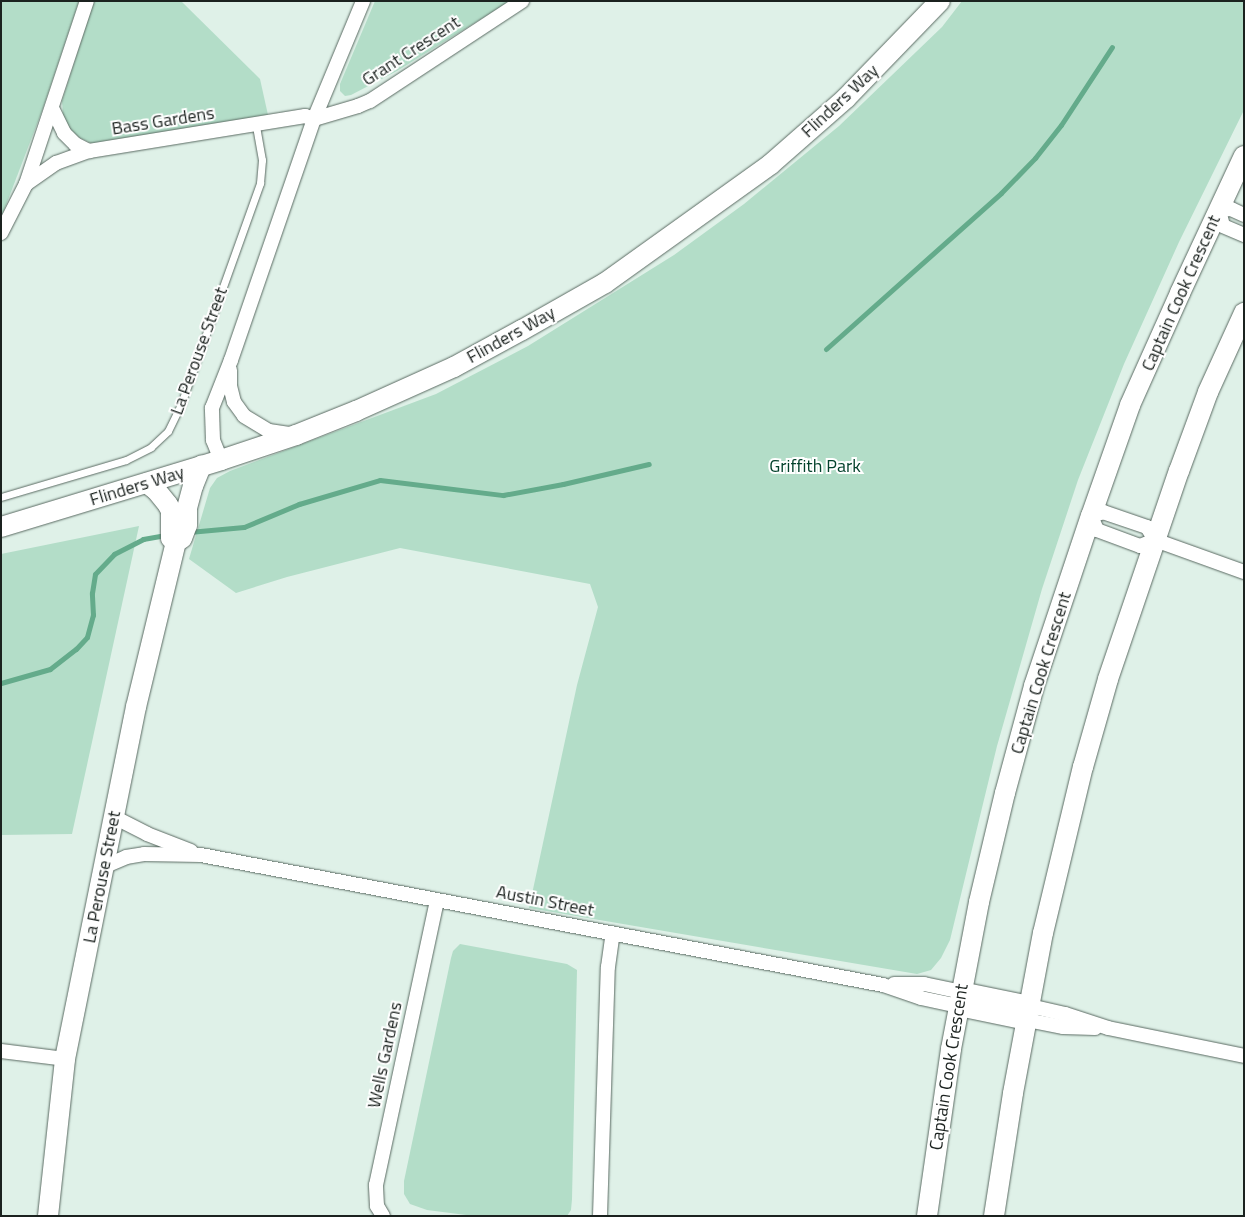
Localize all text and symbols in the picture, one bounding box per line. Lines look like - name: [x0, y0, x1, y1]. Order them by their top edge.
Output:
- street label: Grant Crescent: [358, 11, 464, 91]
- street label: Flinders Way: [797, 60, 883, 142]
- street label: Bass Gardens: [110, 102, 216, 140]
- street label: Captain Cook Crescent: [1137, 212, 1225, 374]
- street label: La Perouse Street: [166, 284, 232, 418]
- street label: Flinders Way: [463, 302, 559, 368]
- park label: Griffith Park: [769, 455, 861, 477]
- street label: Flinders Way: [87, 461, 187, 511]
- street label: Captain Cook Crescent: [1006, 589, 1076, 757]
- street label: La Perouse Street: [79, 809, 125, 945]
- street label: Austin Street: [494, 881, 596, 921]
- street label: Captain Cook Crescent: [925, 982, 973, 1152]
- street label: Wells Gardens: [363, 1000, 407, 1110]

